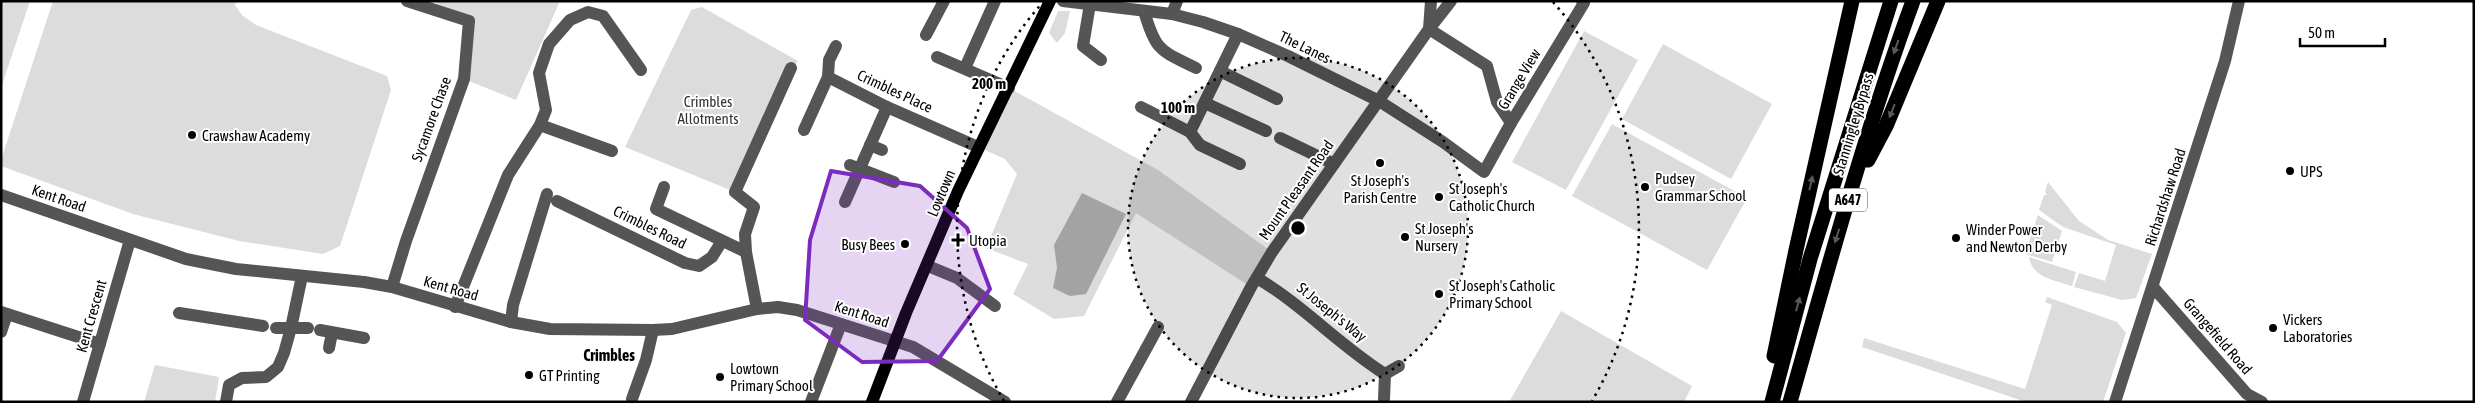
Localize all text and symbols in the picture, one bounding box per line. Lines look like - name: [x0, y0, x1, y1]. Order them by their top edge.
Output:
- scale bar: [2300, 15, 2385, 47]
- text: 50 m: [2308, 24, 2335, 41]
- street label: The Lanes: [1277, 27, 1333, 67]
- one-way arrow: [1892, 40, 1900, 55]
- street label: Grange View: [1494, 46, 1544, 112]
- street label: Crimbles Place: [855, 66, 936, 116]
- street label: Stanningley Bypass: [1829, 71, 1877, 177]
- street label: Sycamore Chase: [408, 74, 454, 164]
- text: 200 m: [972, 75, 1006, 92]
- park label: Crimbles Allotments: [677, 93, 739, 127]
- text: 100 m: [1161, 99, 1195, 116]
- one-way arrow: [1887, 103, 1895, 118]
- place label: Crawshaw Academy: [202, 127, 310, 144]
- marker: Crawshaw Academy: [186, 129, 198, 141]
- street label: Mount Pleasant Road: [1255, 137, 1337, 243]
- street label: Richardshaw Road: [2141, 146, 2189, 248]
- marker: St Joseph's Parish Centre: [1374, 157, 1386, 169]
- place label: UPS: [2300, 163, 2323, 180]
- marker: UPS: [2284, 165, 2296, 177]
- street label: Lowtown: [924, 167, 958, 219]
- place label: Pudsey Grammar School: [1655, 170, 1746, 204]
- place label: St Joseph's Parish Centre: [1344, 172, 1417, 206]
- one-way arrow: [1807, 175, 1815, 190]
- place label: St Joseph's Catholic Church: [1449, 180, 1535, 214]
- street label: Kent Road: [30, 181, 88, 215]
- marker: Pudsey Grammar School: [1639, 181, 1651, 193]
- road number: A647: [1829, 188, 1867, 212]
- marker: St Joseph's Catholic Church: [1433, 191, 1445, 203]
- street label: Crimbles Road: [611, 202, 689, 252]
- centre of rings: [1289, 219, 1307, 237]
- place label: St Joseph's Nursery: [1415, 220, 1473, 254]
- place label: Winder Power and Newton Derby: [1966, 221, 2067, 255]
- one-way arrow: [1833, 228, 1841, 243]
- marker: St Joseph's Nursery: [1399, 231, 1411, 243]
- place label: Utopia: [969, 232, 1007, 249]
- marker: Winder Power and Newton Derby: [1950, 232, 1962, 244]
- marker: Utopia: [951, 233, 965, 247]
- place label: Busy Bees: [841, 236, 895, 253]
- marker: Busy Bees: [899, 238, 911, 250]
- street label: Kent Road: [422, 272, 480, 304]
- place label: St Joseph's Catholic Primary School: [1449, 277, 1555, 311]
- street label: Kent Crescent: [73, 278, 109, 354]
- street label: St Joseph's Way: [1294, 279, 1370, 345]
- marker: St Joseph's Catholic Primary School: [1433, 288, 1445, 300]
- street label: Grangefield Road: [2180, 294, 2256, 378]
- one-way arrow: [1794, 296, 1802, 312]
- street label: Kent Road: [833, 297, 891, 331]
- place label: Vickers Laboratories: [2283, 311, 2352, 345]
- marker: Vickers Laboratories: [2267, 322, 2279, 334]
- district label: Crimbles: [583, 346, 635, 364]
- place label: Lowtown Primary School: [730, 360, 813, 394]
- place label: GT Printing: [539, 367, 600, 384]
- marker: GT Printing: [523, 369, 535, 381]
- marker: Lowtown Primary School: [714, 371, 726, 383]

